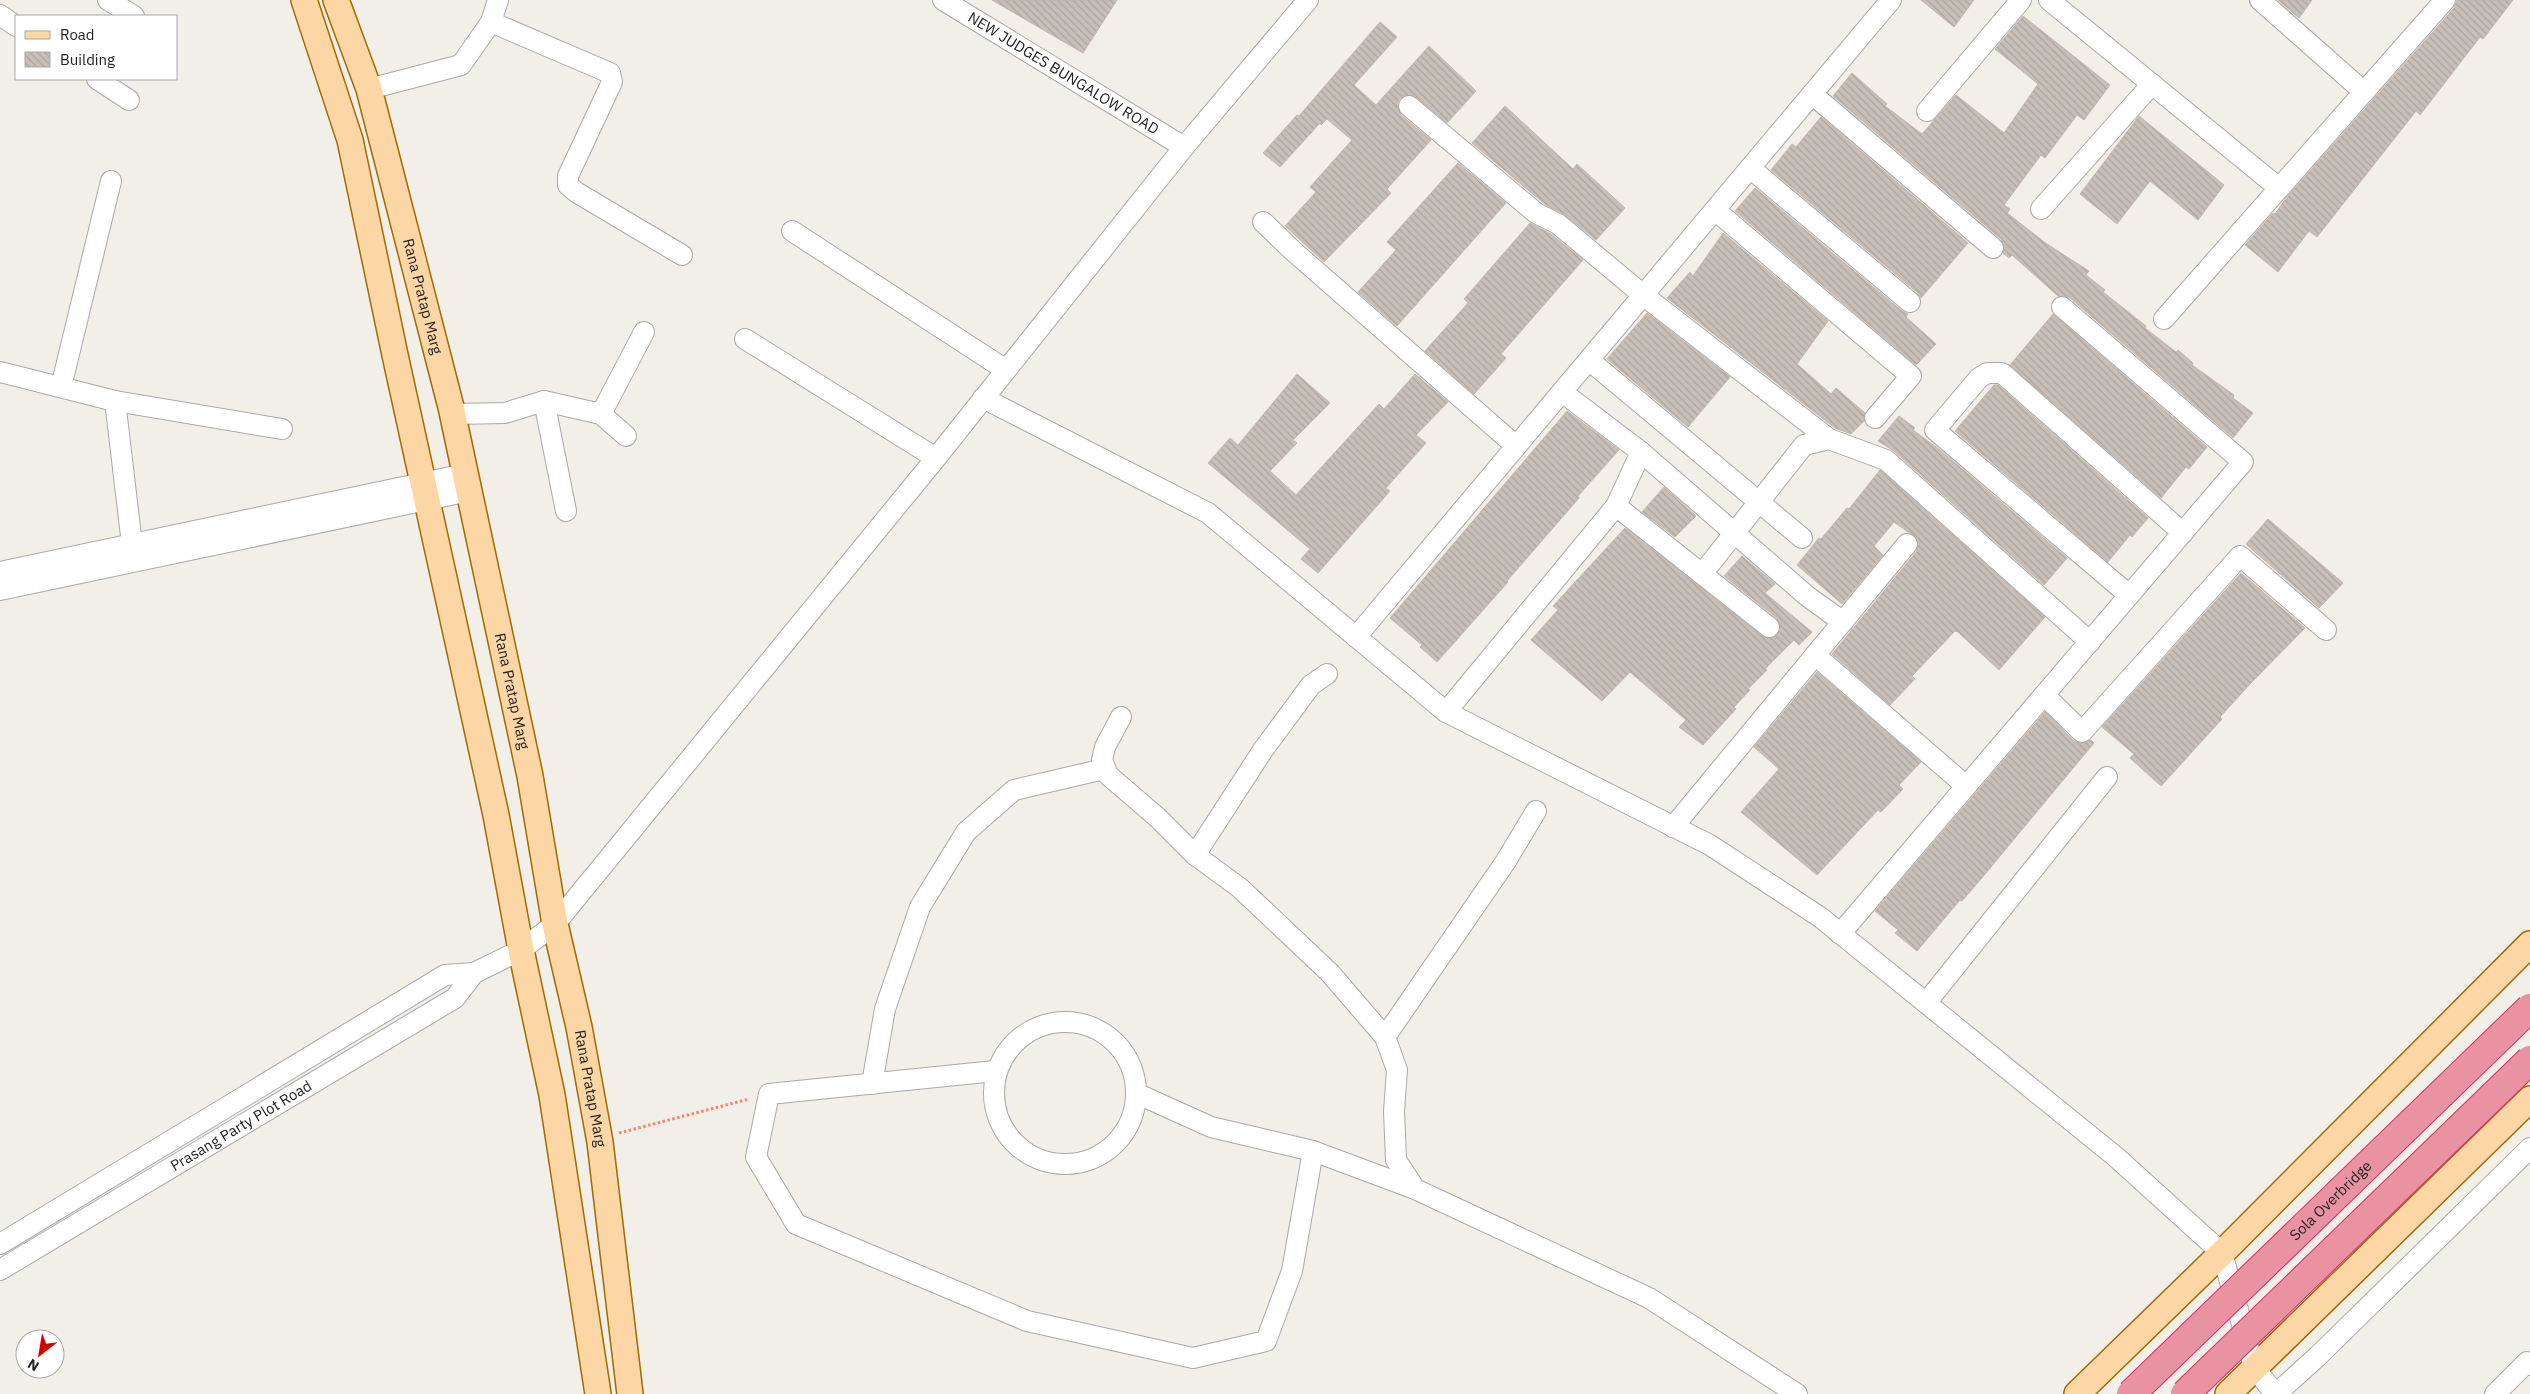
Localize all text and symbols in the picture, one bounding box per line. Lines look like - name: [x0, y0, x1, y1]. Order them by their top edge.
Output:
- street label: NEW JUDGES BUNGALOW ROAD: [965, 7, 1163, 139]
- legend: [15, 15, 178, 80]
- text: Road: [60, 25, 95, 44]
- text: Building: [60, 50, 115, 69]
- street label: Rana Pratap Marg: [399, 236, 447, 356]
- street label: Rana Pratap Marg: [491, 631, 534, 751]
- street label: Rana Pratap Marg: [571, 1028, 611, 1148]
- street label: Prasang Party Plot Road: [167, 1076, 315, 1175]
- street label: Sola Overbridge: [2285, 1156, 2376, 1244]
- north arrow: [15, 1329, 65, 1379]
- text: N: [24, 1355, 42, 1375]

